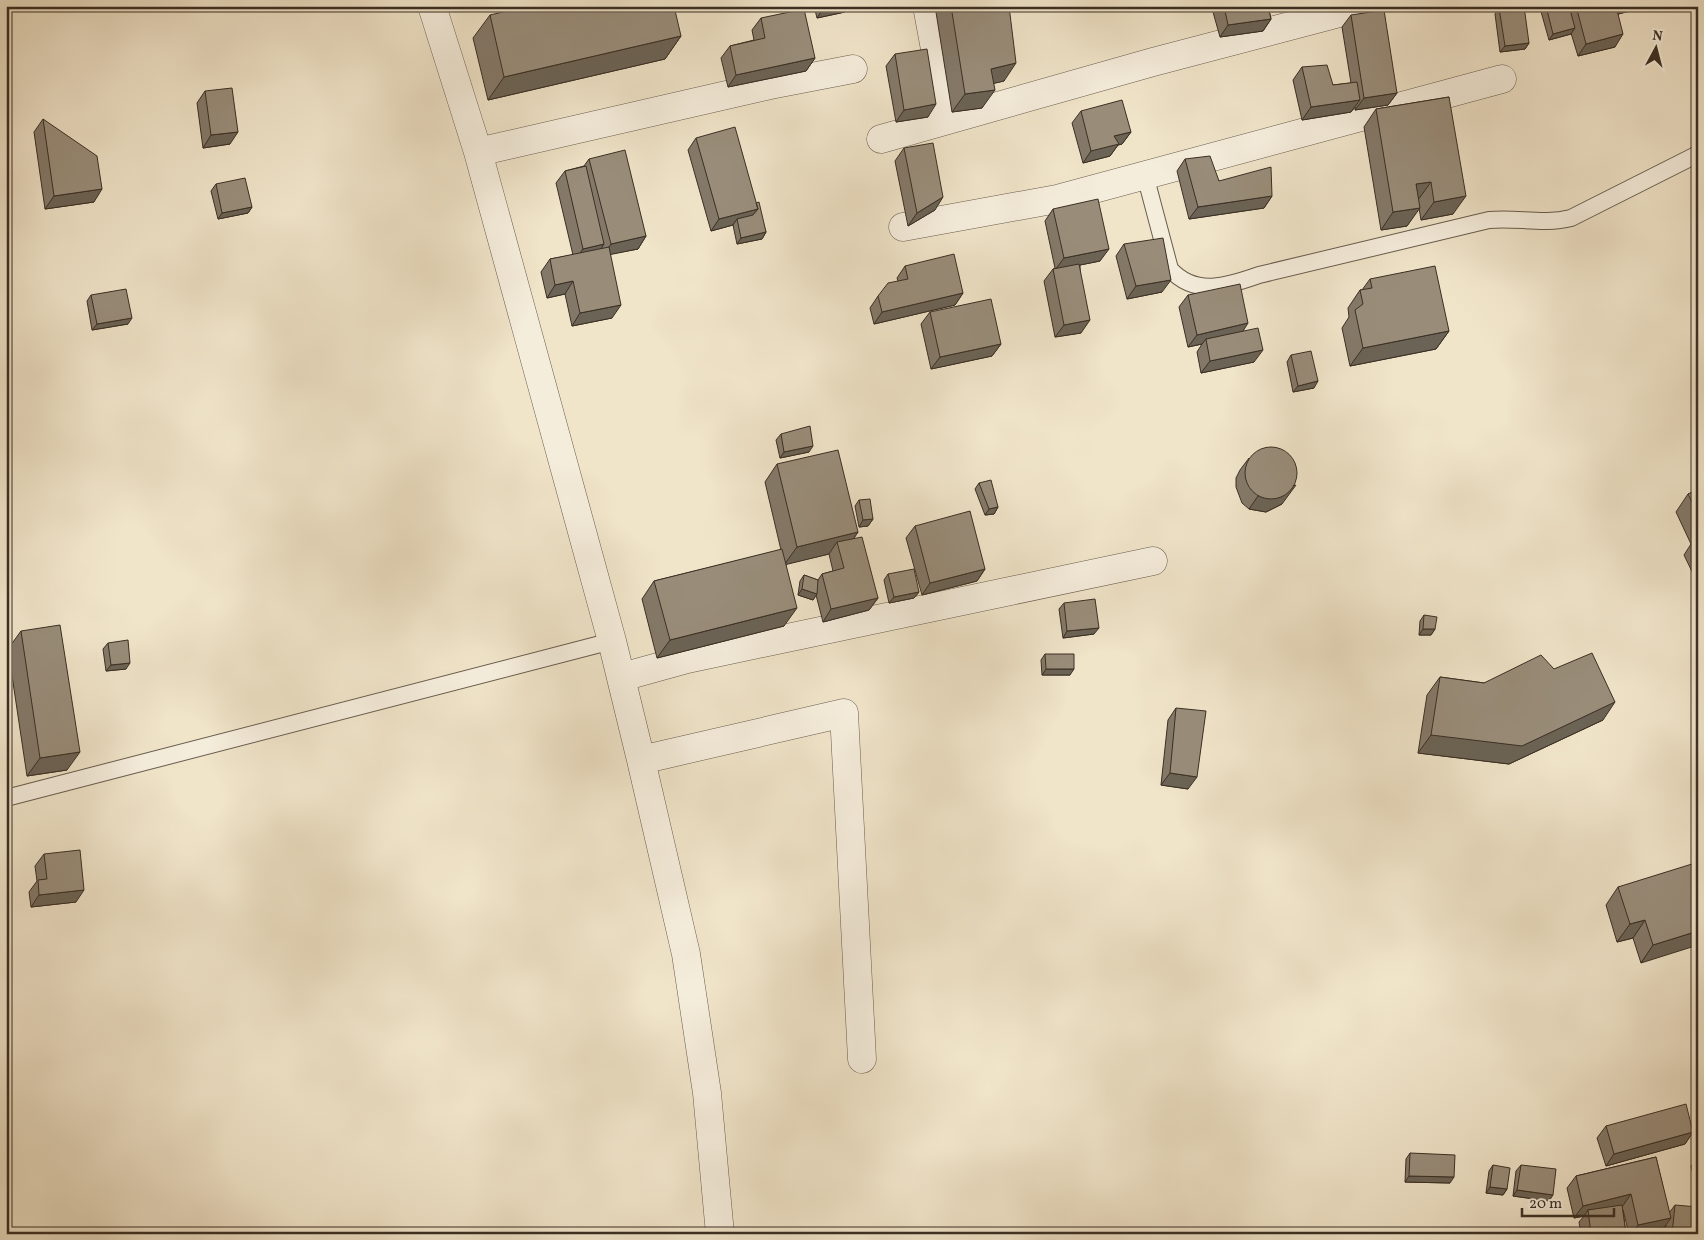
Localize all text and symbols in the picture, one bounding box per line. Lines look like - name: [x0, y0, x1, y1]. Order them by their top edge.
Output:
- north arrow: [1632, 22, 1682, 72]
- text: N: [1651, 27, 1664, 47]
- scale bar: [1522, 1185, 1614, 1217]
- text: 20 m: [1529, 1194, 1562, 1215]

